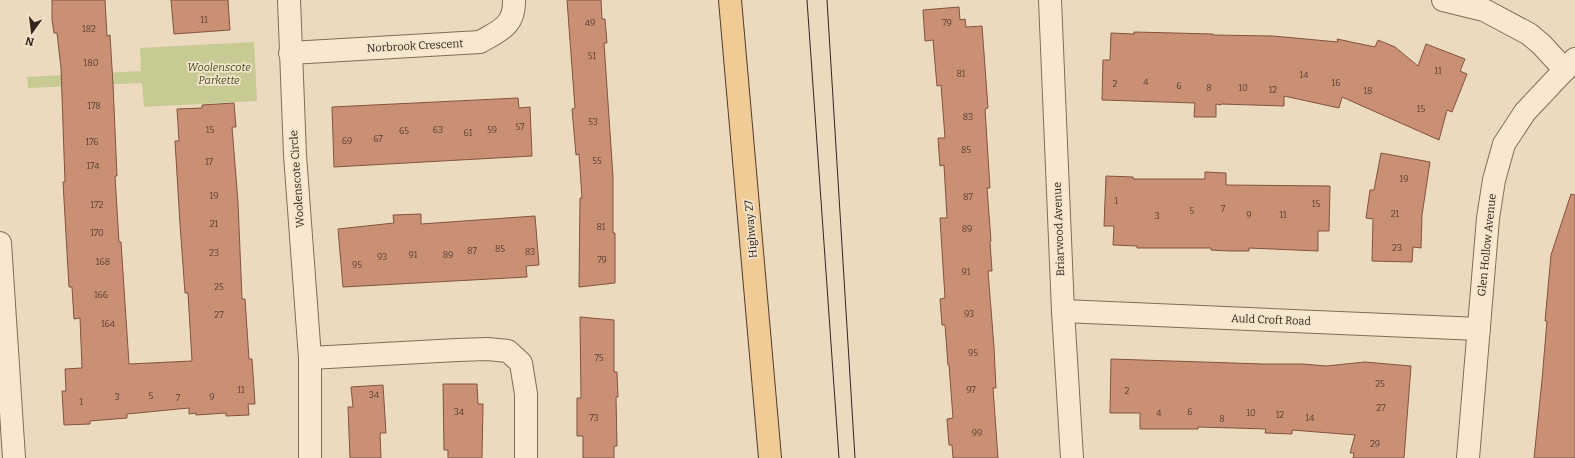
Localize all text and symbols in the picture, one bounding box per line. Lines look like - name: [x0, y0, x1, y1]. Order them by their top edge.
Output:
- north arrow: [12, 12, 52, 52]
- house number: 11: [200, 15, 208, 25]
- house number: 49: [585, 18, 595, 28]
- house number: 79: [942, 18, 952, 28]
- house number: 182: [82, 24, 96, 34]
- text: N: [24, 34, 35, 49]
- street label: Norbrook Crescent: [366, 37, 464, 55]
- house number: 51: [588, 51, 597, 61]
- house number: 180: [84, 58, 99, 68]
- park label: Woolenscote Parkette: [187, 61, 251, 87]
- house number: 11: [1434, 66, 1442, 76]
- house number: 81: [956, 69, 966, 79]
- house number: 14: [1300, 70, 1309, 80]
- house number: 4: [1143, 77, 1149, 87]
- house number: 16: [1332, 78, 1340, 88]
- house number: 2: [1113, 79, 1118, 89]
- house number: 6: [1176, 81, 1182, 91]
- house number: 8: [1206, 83, 1212, 93]
- house number: 10: [1238, 83, 1248, 93]
- house number: 12: [1269, 85, 1277, 95]
- house number: 18: [1363, 86, 1373, 96]
- house number: 178: [87, 101, 101, 111]
- house number: 15: [1417, 104, 1425, 114]
- house number: 83: [963, 112, 973, 122]
- house number: 53: [588, 117, 598, 127]
- house number: 57: [515, 122, 525, 132]
- house number: 15: [206, 125, 214, 135]
- house number: 63: [433, 125, 443, 135]
- house number: 59: [487, 125, 497, 135]
- house number: 65: [399, 126, 409, 136]
- house number: 61: [464, 128, 473, 138]
- street label: Woolenscote Circle: [287, 130, 307, 228]
- house number: 67: [373, 134, 383, 144]
- house number: 69: [342, 136, 352, 146]
- house number: 176: [85, 137, 99, 147]
- house number: 85: [961, 145, 971, 155]
- house number: 55: [592, 156, 602, 166]
- house number: 17: [205, 157, 214, 167]
- house number: 174: [86, 161, 100, 171]
- house number: 19: [1400, 174, 1408, 184]
- street label: Briarwood Avenue: [1051, 182, 1067, 276]
- house number: 19: [210, 191, 218, 201]
- house number: 87: [963, 192, 973, 202]
- street label: Glen Hollow Avenue: [1475, 193, 1499, 297]
- house number: 1: [1114, 196, 1118, 206]
- street label: Highway 27: [742, 199, 760, 259]
- house number: 15: [1312, 199, 1320, 209]
- house number: 172: [91, 200, 104, 210]
- house number: 7: [1221, 204, 1226, 214]
- house number: 5: [1190, 206, 1195, 216]
- house number: 21: [1391, 209, 1400, 219]
- house number: 9: [1246, 210, 1252, 220]
- house number: 11: [1279, 210, 1287, 220]
- house number: 3: [1154, 211, 1160, 221]
- house number: 21: [210, 219, 219, 229]
- house number: 81: [596, 222, 606, 232]
- house number: 89: [962, 224, 972, 234]
- house number: 170: [90, 228, 104, 238]
- house number: 23: [1392, 243, 1402, 253]
- house number: 85: [495, 244, 505, 254]
- house number: 87: [467, 246, 477, 256]
- house number: 83: [525, 247, 535, 257]
- house number: 23: [209, 248, 219, 258]
- house number: 91: [409, 250, 418, 260]
- house number: 89: [443, 250, 453, 260]
- house number: 93: [377, 252, 387, 262]
- house number: 79: [597, 255, 607, 265]
- house number: 168: [96, 257, 110, 267]
- house number: 95: [352, 260, 362, 270]
- house number: 91: [962, 267, 971, 277]
- house number: 25: [214, 282, 224, 292]
- house number: 166: [94, 290, 108, 300]
- house number: 93: [964, 309, 974, 319]
- house number: 27: [214, 310, 224, 320]
- street label: Auld Croft Road: [1231, 312, 1312, 328]
- house number: 164: [101, 319, 116, 329]
- house number: 95: [968, 348, 978, 358]
- house number: 75: [594, 353, 604, 363]
- house number: 25: [1375, 379, 1385, 389]
- house number: 11: [237, 385, 245, 395]
- house number: 97: [966, 385, 976, 395]
- house number: 2: [1125, 386, 1130, 396]
- house number: 34: [369, 390, 380, 400]
- house number: 5: [149, 391, 154, 401]
- house number: 3: [114, 392, 120, 402]
- house number: 9: [209, 392, 215, 402]
- house number: 7: [176, 393, 181, 403]
- house number: 1: [79, 397, 83, 407]
- house number: 27: [1376, 403, 1386, 413]
- house number: 34: [454, 407, 465, 417]
- house number: 6: [1187, 407, 1193, 417]
- house number: 4: [1156, 408, 1162, 418]
- house number: 10: [1246, 408, 1256, 418]
- house number: 12: [1276, 410, 1284, 420]
- house number: 73: [589, 413, 599, 423]
- house number: 14: [1306, 413, 1315, 423]
- house number: 8: [1219, 414, 1225, 424]
- house number: 99: [972, 428, 982, 438]
- house number: 29: [1370, 439, 1380, 449]

